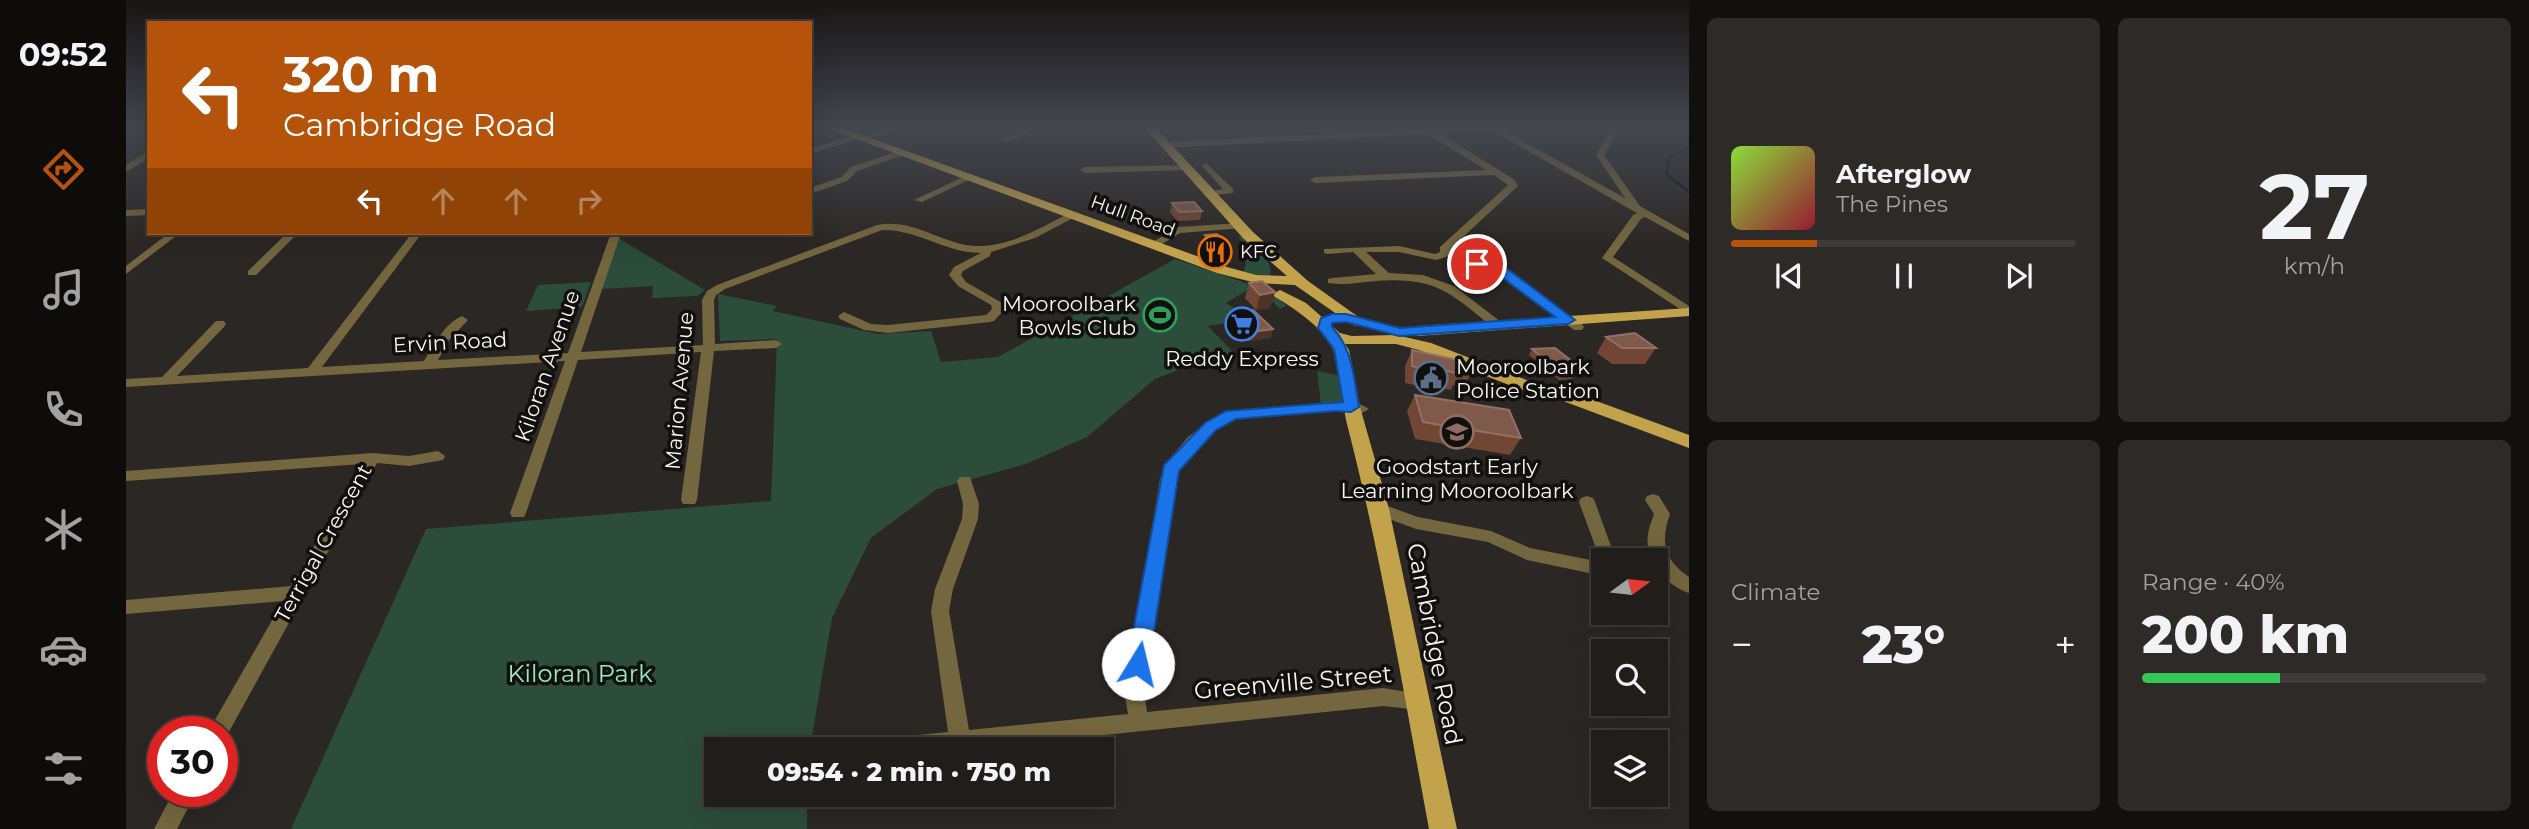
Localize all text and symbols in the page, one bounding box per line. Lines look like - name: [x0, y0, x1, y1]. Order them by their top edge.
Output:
- text: 09:52: [19, 35, 107, 74]
- text: 320 m: [283, 45, 439, 104]
- icon: left: [168, 49, 259, 140]
- text: Cambridge Road: [283, 105, 556, 144]
- icon: directions: [39, 145, 88, 194]
- text: 27: [2259, 151, 2370, 262]
- text: Afterglow: [1836, 158, 1971, 190]
- icon: left: [351, 182, 389, 220]
- icon: ahead: [424, 182, 462, 220]
- icon: ahead: [497, 182, 535, 220]
- icon: right: [570, 182, 608, 220]
- text: The Pines: [1836, 190, 1948, 218]
- street label: Hull Road: [1088, 191, 1178, 241]
- restaurant icon: KFC: [1196, 233, 1234, 271]
- pin: [1447, 234, 1507, 294]
- place label: KFC: [1240, 241, 1277, 263]
- icon: arrive: [1458, 245, 1496, 283]
- text: km/h: [2284, 252, 2345, 280]
- icon: previous: [1770, 257, 1808, 295]
- icon: pause: [1885, 257, 1923, 295]
- icon: next: [2000, 257, 2038, 295]
- icon: music: [39, 265, 88, 314]
- street label: Kiloran Avenue: [509, 287, 585, 445]
- place label: Mooroolbark Bowls Club: [1002, 291, 1136, 340]
- sports icon: Mooroolbark Bowls Club: [1141, 296, 1179, 334]
- supermarket icon: Reddy Express: [1223, 305, 1261, 343]
- street label: Marion Avenue: [660, 311, 698, 471]
- street label: Ervin Road: [392, 327, 508, 357]
- place label: Reddy Express: [1165, 346, 1319, 371]
- place label: Mooroolbark Police Station: [1456, 354, 1600, 403]
- public building icon: Mooroolbark Police Station: [1412, 359, 1450, 397]
- icon: phone: [39, 385, 88, 434]
- school or university icon: Goodstart Early Learning Mooroolbark: [1438, 413, 1476, 451]
- place label: Goodstart Early Learning Mooroolbark: [1340, 454, 1574, 503]
- street label: Terrigal Crescent: [269, 460, 377, 626]
- icon: climate: [39, 505, 88, 554]
- street label: Cambridge Road: [1401, 541, 1469, 747]
- north arrow: [1591, 548, 1668, 625]
- map controls: [1591, 548, 1668, 807]
- text: Range · 40%: [2142, 568, 2285, 596]
- text: Climate: [1731, 578, 1820, 606]
- text: 200 km: [2142, 603, 2349, 666]
- text: 23°: [1862, 613, 1945, 676]
- text: −: [1731, 621, 1753, 668]
- text: +: [2054, 621, 2076, 668]
- icon: car: [39, 625, 88, 674]
- position arrow: [1101, 627, 1175, 701]
- button: search: [1591, 639, 1668, 716]
- park label: Kiloran Park: [507, 659, 653, 688]
- street label: Greenville Street: [1193, 659, 1393, 705]
- speed limit sign: 30: [147, 716, 238, 807]
- button: layers: [1591, 730, 1668, 807]
- icon: filters: [39, 744, 88, 793]
- text: 09:54 · 2 min · 750 m: [767, 756, 1051, 788]

